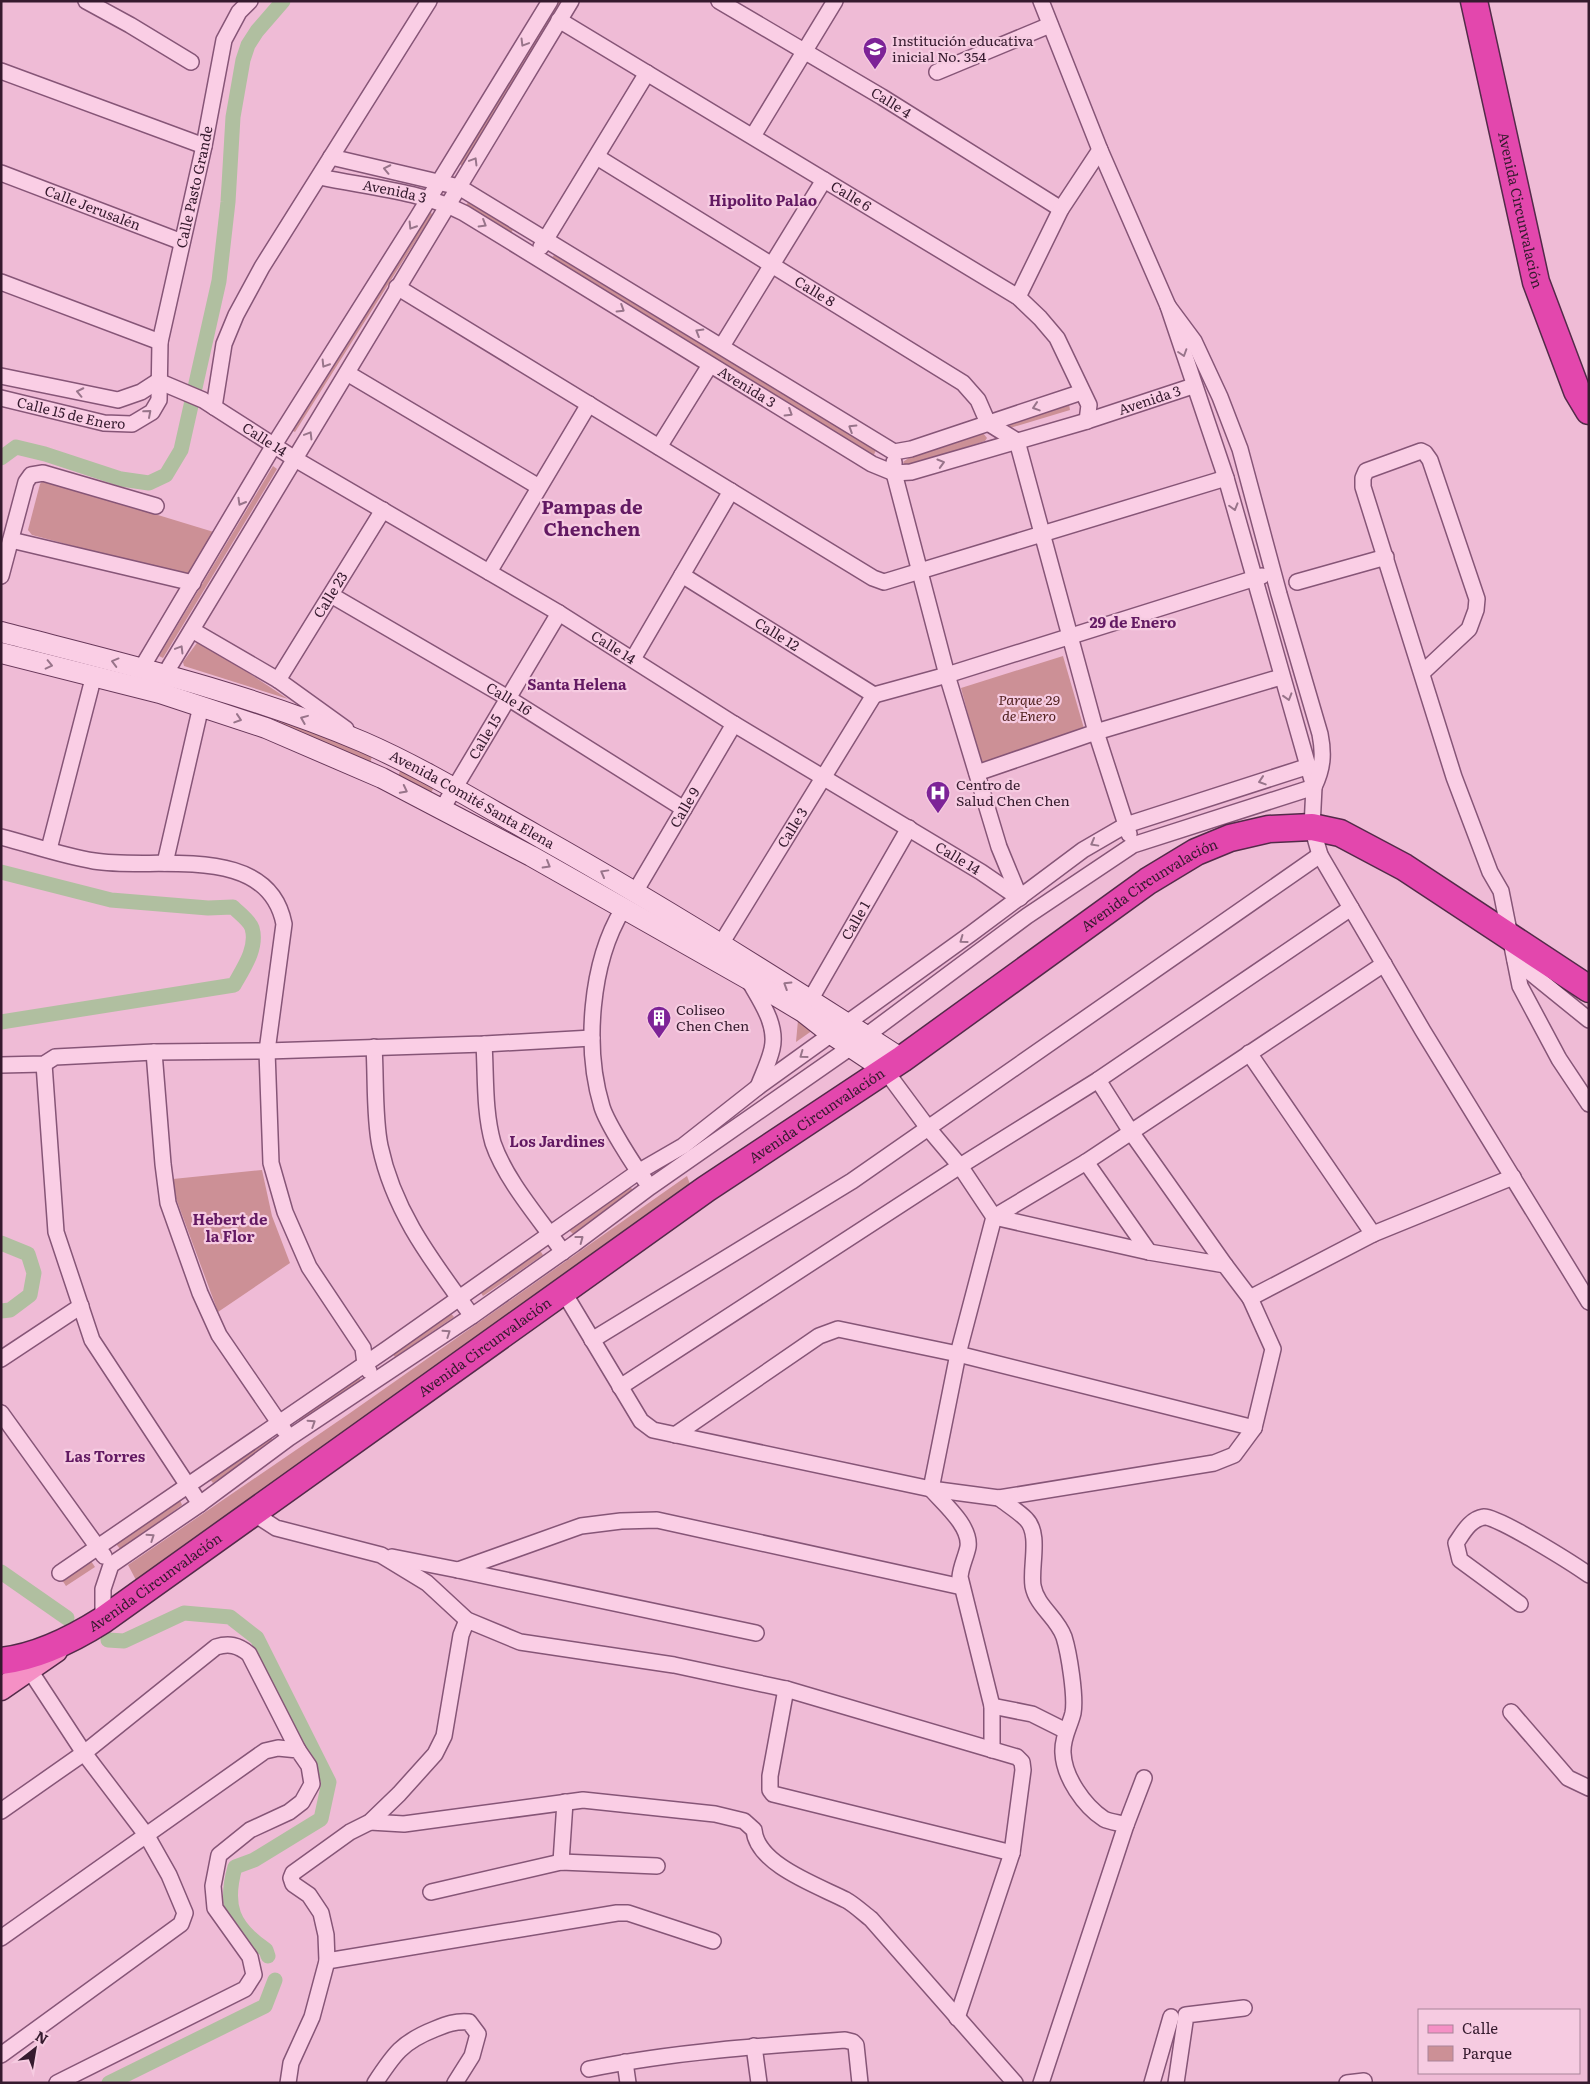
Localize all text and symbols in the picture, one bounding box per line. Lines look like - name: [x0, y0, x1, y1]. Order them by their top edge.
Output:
- place label: Institución educativa inicial No. 354: [892, 30, 1034, 66]
- school or university icon: Institución educativa inicial No. 354: [862, 36, 888, 70]
- one-way arrow: [521, 37, 531, 46]
- street label: Calle 4: [868, 82, 916, 122]
- street label: Calle Pasto Grande: [170, 124, 217, 250]
- street label: Avenida Circunvalación: [1494, 130, 1548, 291]
- one-way arrow: [468, 157, 478, 166]
- one-way arrow: [382, 165, 391, 175]
- street label: Avenida 3: [361, 174, 429, 207]
- street label: Calle 6: [827, 175, 876, 216]
- street label: Calle Jerusalén: [42, 180, 144, 234]
- district label: Hipolito Palao: [709, 188, 817, 211]
- one-way arrow: [477, 218, 486, 228]
- one-way arrow: [409, 221, 418, 230]
- street label: Calle 8: [791, 271, 840, 311]
- one-way arrow: [616, 303, 625, 313]
- one-way arrow: [696, 329, 705, 339]
- one-way arrow: [1177, 348, 1187, 357]
- one-way arrow: [322, 358, 332, 367]
- street label: Avenida 3: [715, 361, 780, 412]
- street label: Avenida 3: [1116, 380, 1183, 419]
- one-way arrow: [76, 388, 85, 398]
- street label: Calle 15 de Enero: [15, 391, 126, 433]
- one-way arrow: [1032, 401, 1040, 411]
- one-way arrow: [784, 407, 793, 417]
- one-way arrow: [142, 409, 151, 418]
- street label: Calle 14: [239, 417, 292, 461]
- one-way arrow: [848, 424, 857, 434]
- one-way arrow: [303, 431, 313, 440]
- one-way arrow: [937, 458, 946, 469]
- district label: Pampas de Chenchen: [541, 492, 643, 542]
- one-way arrow: [237, 497, 247, 506]
- one-way arrow: [1228, 503, 1239, 512]
- street label: Calle 23: [308, 567, 352, 621]
- district label: 29 de Enero: [1090, 610, 1176, 633]
- street label: Calle 12: [751, 612, 804, 655]
- street label: Calle 14: [588, 625, 640, 668]
- one-way arrow: [174, 646, 184, 655]
- one-way arrow: [111, 657, 120, 668]
- one-way arrow: [44, 659, 53, 670]
- district label: Santa Helena: [527, 672, 627, 695]
- street label: Calle 16: [483, 677, 536, 720]
- park label: Parque 29 de Enero: [998, 689, 1060, 725]
- one-way arrow: [1282, 693, 1292, 701]
- street label: Calle 15: [463, 710, 505, 763]
- one-way arrow: [234, 713, 242, 723]
- one-way arrow: [300, 714, 309, 725]
- street label: Avenida Comité Santa Elena: [386, 745, 559, 853]
- place label: Centro de Salud Chen Chen: [956, 774, 1070, 810]
- one-way arrow: [1258, 775, 1267, 785]
- hospital icon: Centro de Salud Chen Chen: [925, 780, 951, 814]
- one-way arrow: [399, 783, 408, 794]
- street label: Calle 9: [664, 783, 704, 831]
- street label: Calle 3: [772, 803, 812, 851]
- street label: Avenida Circunvalación: [1076, 833, 1220, 936]
- street label: Calle 14: [932, 836, 985, 879]
- one-way arrow: [1090, 837, 1099, 847]
- one-way arrow: [542, 859, 551, 869]
- one-way arrow: [600, 869, 609, 879]
- street label: Calle 1: [836, 896, 874, 943]
- one-way arrow: [959, 934, 969, 943]
- one-way arrow: [784, 982, 793, 991]
- place label: Coliseo Chen Chen: [676, 999, 749, 1035]
- building icon: Coliseo Chen Chen: [646, 1005, 672, 1039]
- one-way arrow: [800, 1049, 809, 1057]
- street label: Avenida Circunvalación: [744, 1062, 888, 1167]
- district label: Los Jardines: [509, 1129, 605, 1152]
- district label: Hebert de la Flor: [193, 1207, 268, 1247]
- one-way arrow: [574, 1237, 583, 1245]
- street label: Avenida Circunvalación: [413, 1292, 555, 1401]
- one-way arrow: [441, 1330, 451, 1339]
- one-way arrow: [307, 1420, 316, 1429]
- district label: Las Torres: [65, 1444, 146, 1467]
- street label: Avenida Circunvalación: [84, 1527, 225, 1636]
- one-way arrow: [145, 1534, 155, 1543]
- legend: [1418, 2009, 1580, 2074]
- text: Calle: [1462, 2016, 1498, 2039]
- north arrow: [10, 2024, 60, 2074]
- text: N: [32, 2025, 53, 2049]
- text: Parque: [1462, 2041, 1512, 2064]

